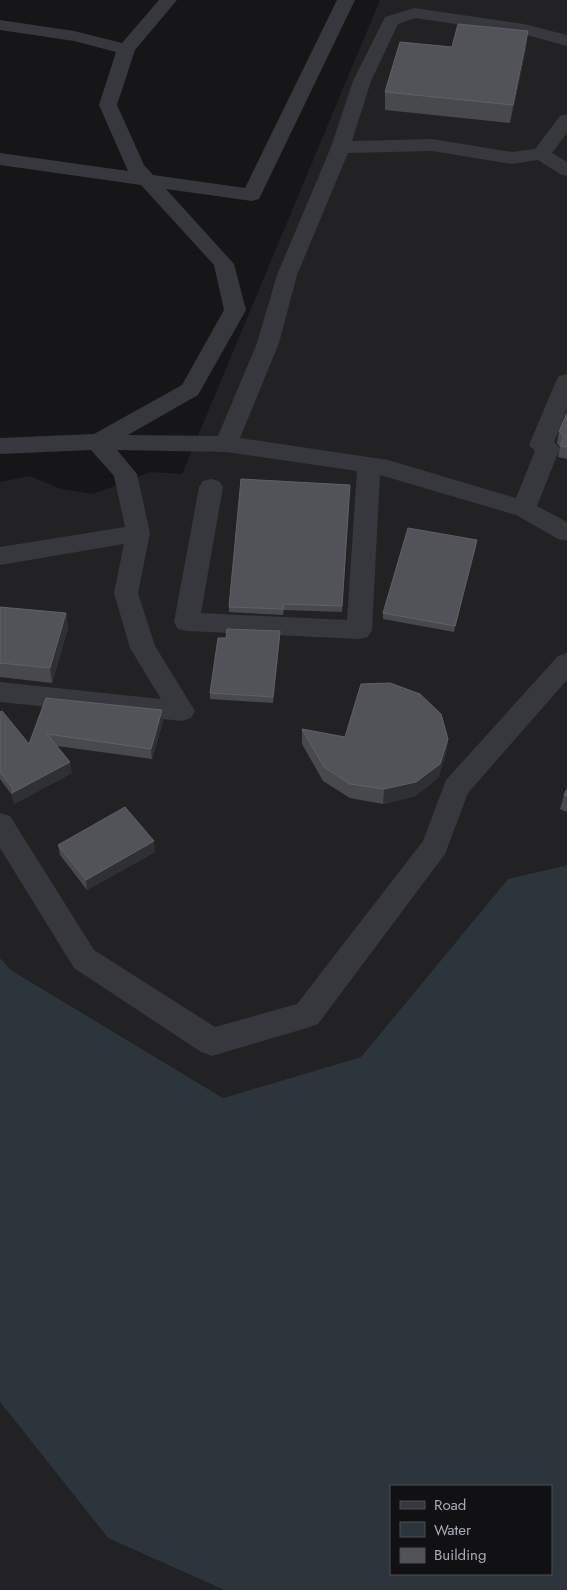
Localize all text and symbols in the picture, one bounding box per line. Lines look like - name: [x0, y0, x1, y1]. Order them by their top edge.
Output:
- legend: [390, 1485, 552, 1575]
- text: Road: [434, 1494, 466, 1516]
- text: Water: [434, 1519, 472, 1541]
- text: Building: [434, 1544, 486, 1566]

